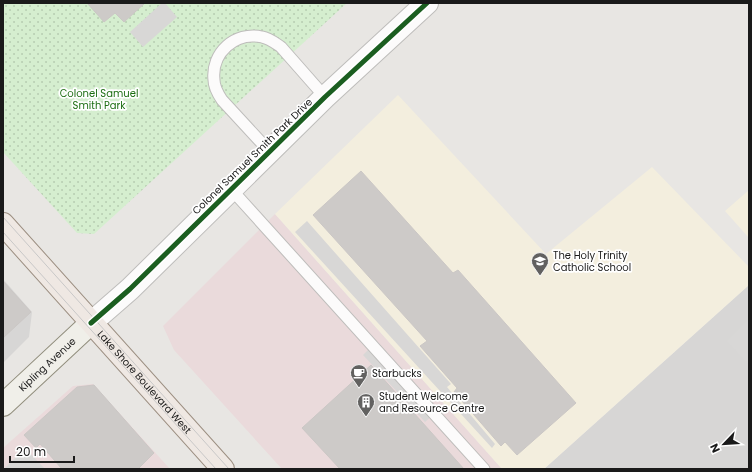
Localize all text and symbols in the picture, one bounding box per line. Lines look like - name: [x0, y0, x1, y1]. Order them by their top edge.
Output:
- park label: Colonel Samuel Smith Park: [60, 86, 138, 113]
- street label: Colonel Samuel Smith Park Drive: [189, 95, 316, 218]
- place label: The Holy Trinity Catholic School: [553, 248, 631, 275]
- school or university icon: The Holy Trinity Catholic School: [530, 251, 550, 276]
- street label: Lake Shore Boulevard West: [94, 327, 195, 437]
- street label: Kipling Avenue: [15, 334, 79, 395]
- cafe icon: Starbucks: [349, 363, 369, 388]
- place label: Starbucks: [372, 366, 422, 381]
- place label: Student Welcome and Resource Centre: [379, 389, 484, 416]
- building icon: Student Welcome and Resource Centre: [356, 392, 376, 417]
- north arrow: [704, 424, 744, 464]
- scale bar: [10, 438, 74, 464]
- text: N: [706, 441, 724, 455]
- text: 20 m: [16, 443, 46, 460]

